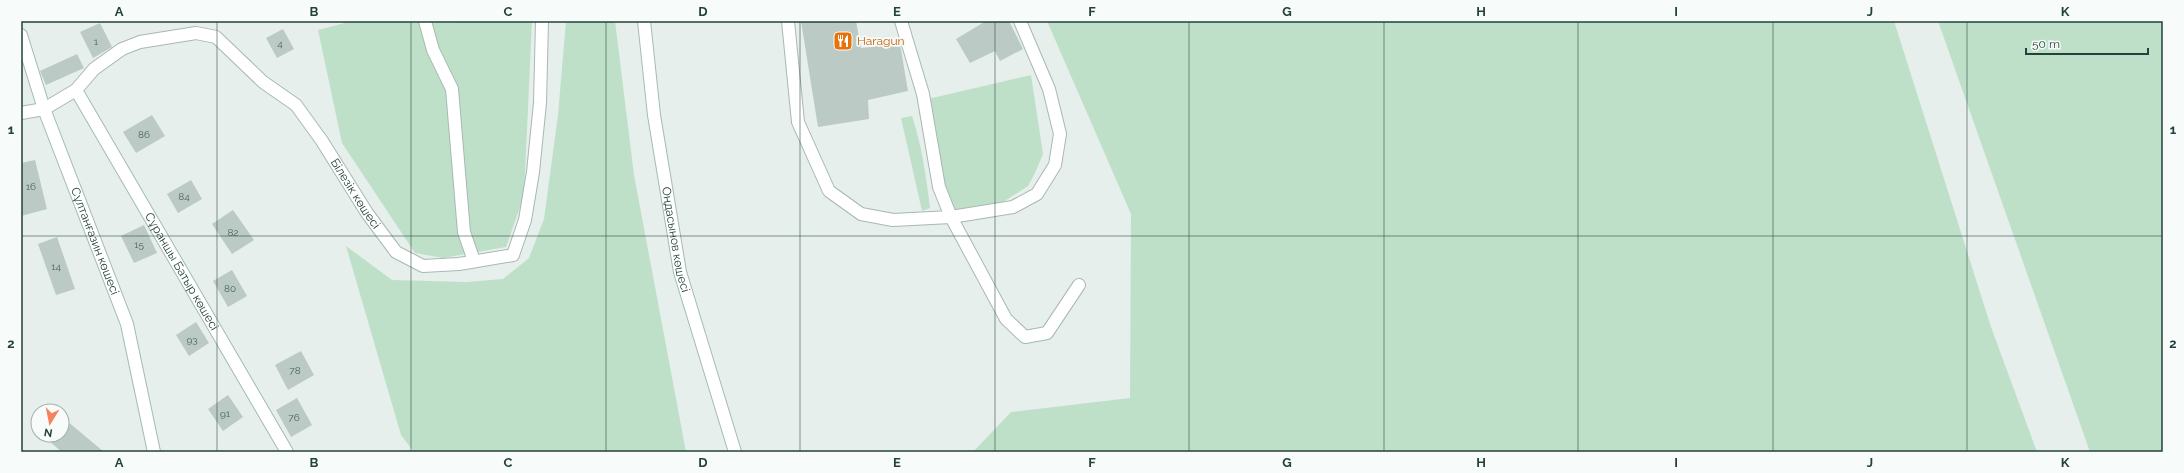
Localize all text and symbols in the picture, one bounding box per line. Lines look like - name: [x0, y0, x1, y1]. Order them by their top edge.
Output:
- text: A: [115, 4, 124, 19]
- text: B: [310, 4, 319, 19]
- text: C: [504, 4, 513, 19]
- text: D: [698, 4, 708, 19]
- text: E: [893, 4, 901, 19]
- text: F: [1088, 4, 1096, 19]
- text: G: [1282, 4, 1292, 19]
- text: H: [1476, 4, 1486, 19]
- text: I: [1674, 4, 1678, 19]
- text: J: [1867, 4, 1873, 19]
- text: K: [2061, 4, 2070, 19]
- restaurant icon: Haragun: [832, 30, 854, 52]
- scale bar: [2026, 30, 2148, 56]
- place label: Haragun: [857, 34, 905, 48]
- house number: 1: [94, 36, 99, 47]
- text: 50 m: [2032, 37, 2060, 51]
- house number: 4: [277, 38, 283, 49]
- text: 1: [8, 122, 15, 137]
- text: 1: [2170, 122, 2177, 137]
- house number: 86: [138, 129, 150, 140]
- street label: Білезік көшесі: [328, 156, 383, 231]
- house number: 16: [26, 181, 36, 192]
- street label: Сұлтанғазин көшесі: [68, 185, 122, 297]
- street label: Оңдасынов көшесі: [659, 186, 693, 294]
- house number: 84: [178, 191, 190, 202]
- street label: Сұраншы Батыр көшесі: [142, 210, 222, 333]
- house number: 82: [227, 227, 239, 238]
- house number: 15: [134, 239, 144, 250]
- house number: 14: [51, 261, 61, 272]
- house number: 80: [224, 283, 236, 294]
- house number: 93: [186, 334, 198, 345]
- text: 2: [7, 336, 15, 351]
- text: 2: [2169, 336, 2177, 351]
- house number: 78: [289, 365, 301, 376]
- north arrow: [30, 403, 70, 443]
- house number: 91: [220, 408, 231, 419]
- house number: 76: [288, 412, 300, 423]
- text: N: [43, 425, 54, 439]
- text: A: [115, 455, 124, 470]
- text: B: [310, 455, 319, 470]
- text: C: [504, 455, 513, 470]
- text: D: [698, 455, 708, 470]
- text: E: [893, 455, 901, 470]
- text: F: [1088, 455, 1096, 470]
- text: G: [1282, 455, 1292, 470]
- text: H: [1476, 455, 1486, 470]
- text: I: [1674, 455, 1678, 470]
- text: J: [1867, 455, 1873, 470]
- text: K: [2061, 455, 2070, 470]

